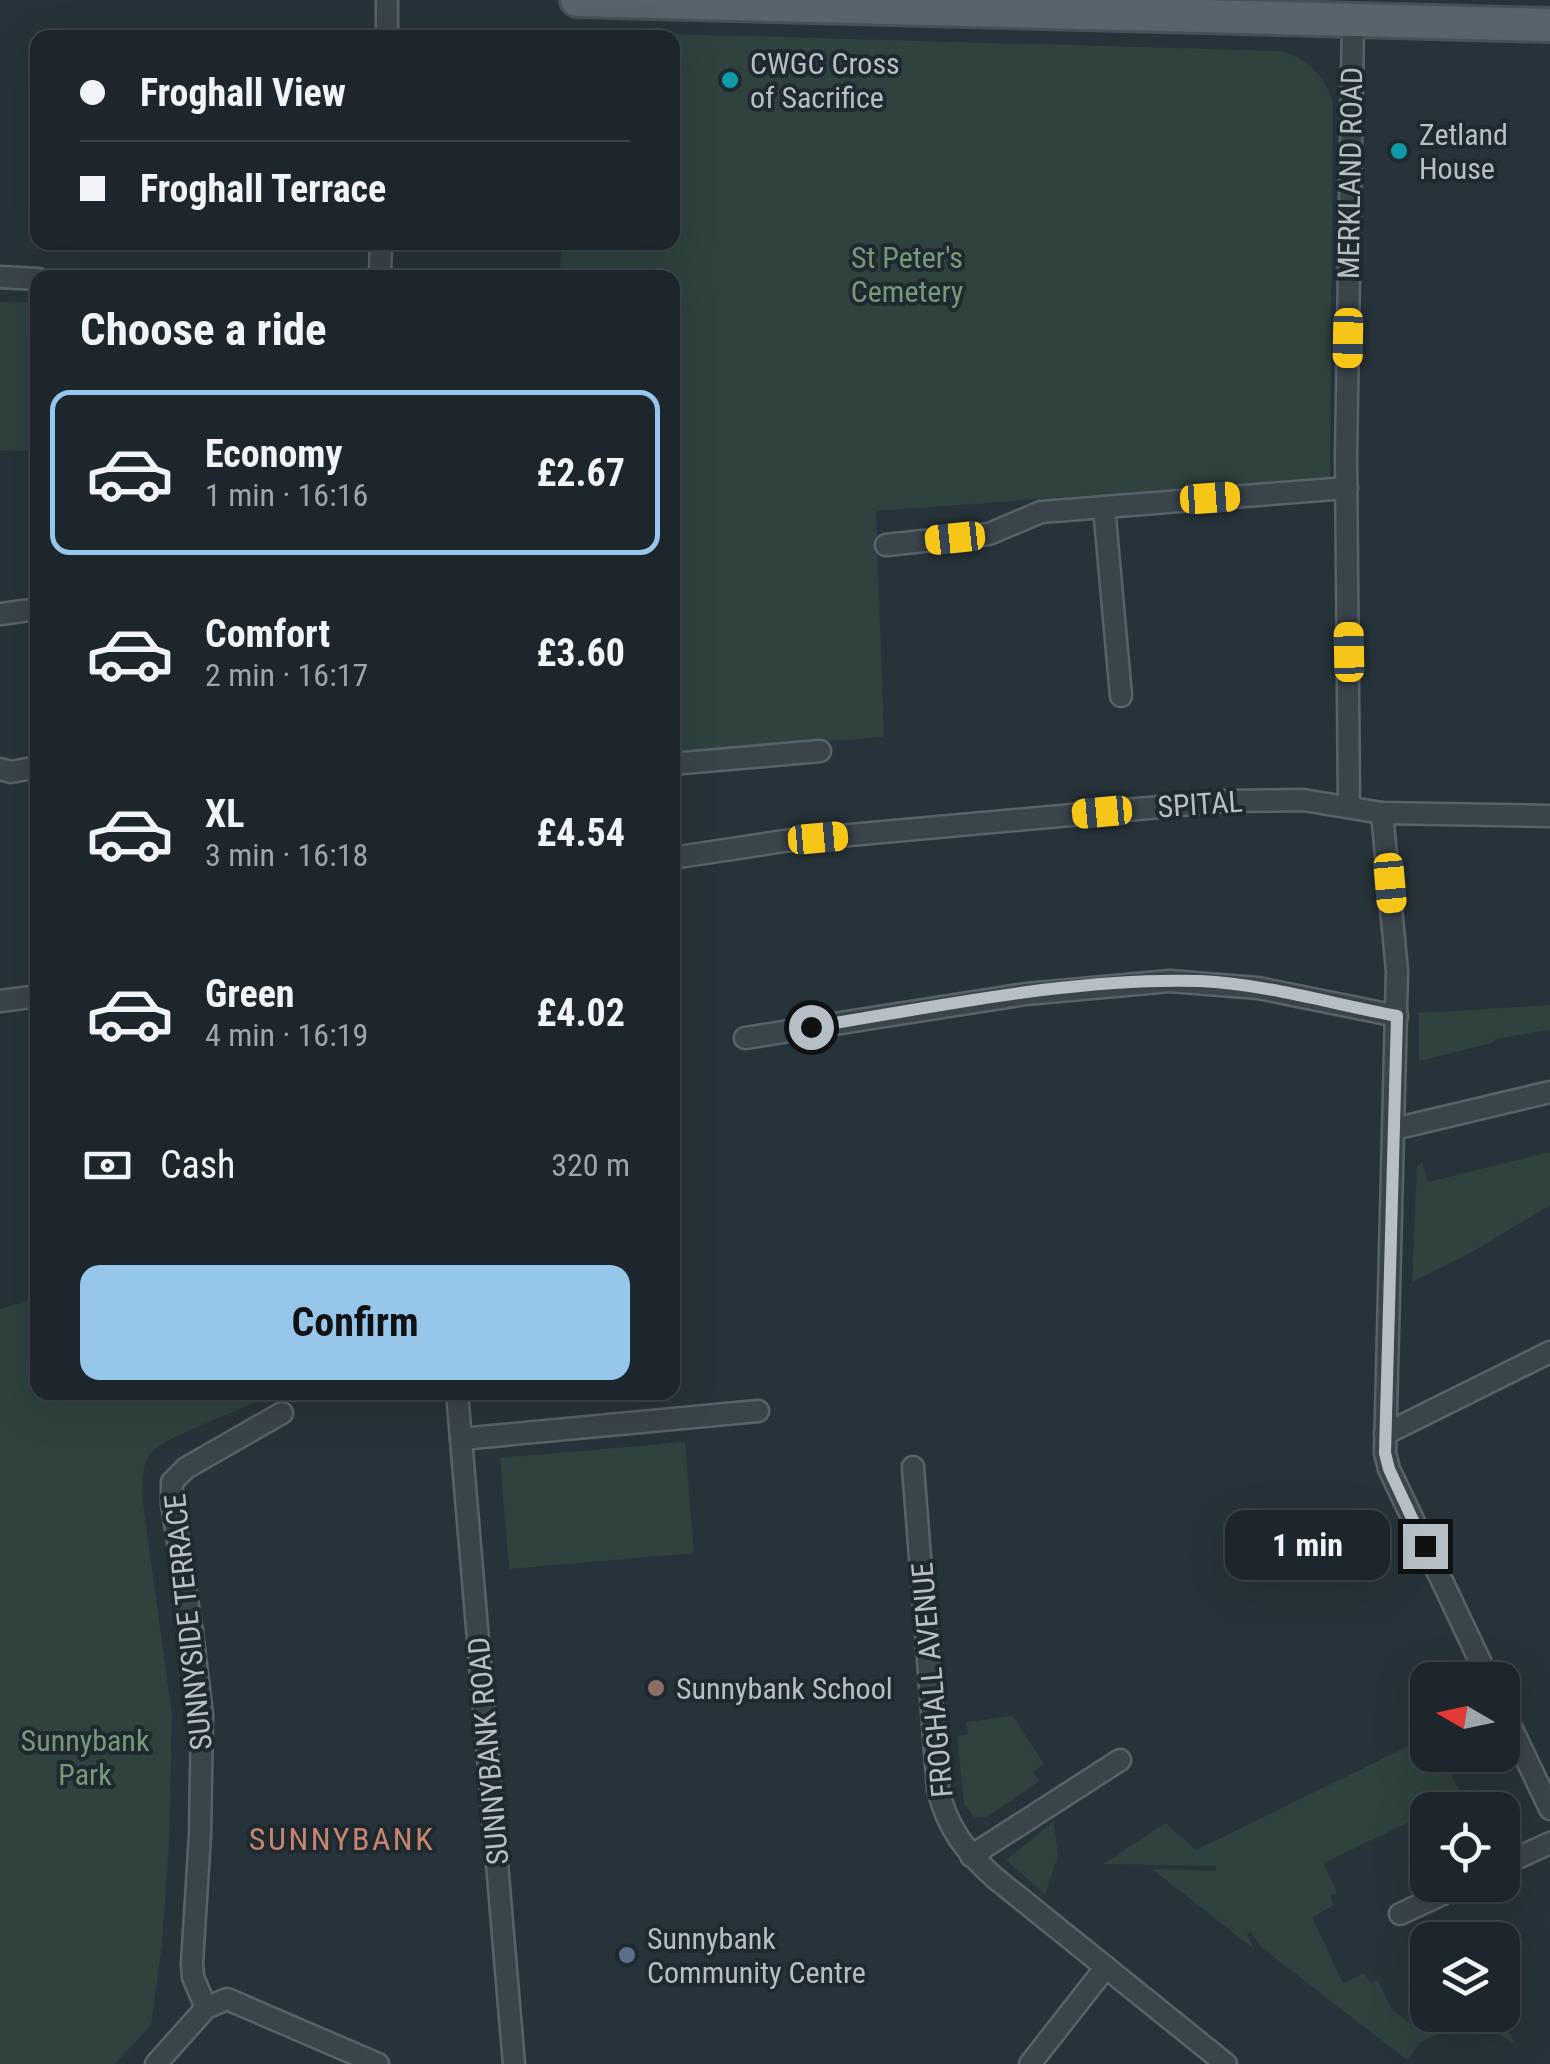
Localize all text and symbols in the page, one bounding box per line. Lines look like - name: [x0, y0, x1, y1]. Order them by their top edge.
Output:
- place label: CWGC Cross of Sacrifice: [750, 46, 900, 115]
- street label: MERKLAND ROAD: [1331, 67, 1369, 279]
- marker: CWGC Cross of Sacrifice: [719, 69, 741, 91]
- text: Froghall View: [140, 71, 346, 115]
- place label: Zetland House: [1419, 117, 1508, 186]
- marker: Zetland House: [1388, 140, 1410, 162]
- text: Froghall Terrace: [140, 167, 386, 211]
- park label: St Peter's Cemetery: [851, 240, 963, 309]
- text: Choose a ride: [80, 303, 327, 356]
- car: [1332, 308, 1364, 368]
- icon: car: [85, 428, 175, 518]
- text: Economy: [205, 432, 342, 476]
- text: £2.67: [536, 451, 625, 495]
- text: 1 min · 16:16: [205, 476, 368, 514]
- car: [1179, 481, 1241, 515]
- car: [924, 520, 986, 556]
- icon: car: [85, 608, 175, 698]
- text: Comfort: [205, 612, 330, 656]
- car: [1333, 622, 1365, 682]
- text: £3.60: [536, 631, 625, 675]
- text: 2 min · 16:17: [205, 656, 368, 694]
- street label: SPITAL: [1156, 784, 1244, 824]
- icon: car: [85, 788, 175, 878]
- text: XL: [205, 792, 244, 836]
- car: [1071, 794, 1133, 830]
- text: £4.54: [536, 811, 625, 855]
- car: [787, 820, 849, 856]
- text: 3 min · 16:18: [205, 836, 368, 874]
- car: [1372, 852, 1408, 914]
- icon: car: [85, 968, 175, 1058]
- text: Green: [205, 972, 295, 1016]
- text: £4.02: [536, 991, 625, 1035]
- route start: [789, 1005, 834, 1050]
- text: 4 min · 16:19: [205, 1016, 368, 1054]
- icon: cash: [80, 1138, 135, 1193]
- text: Cash: [160, 1143, 235, 1187]
- text: 320 m: [551, 1146, 630, 1184]
- button: Confirm: [80, 1265, 630, 1380]
- street label: SUNNYSIDE TERRACE: [157, 1492, 219, 1752]
- callout: 1 min: [1225, 1511, 1390, 1581]
- route end: [1403, 1524, 1448, 1569]
- text: 1 min: [1272, 1526, 1343, 1564]
- street label: FROGHALL AVENUE: [904, 1561, 960, 1799]
- street label: SUNNYBANK ROAD: [461, 1636, 515, 1866]
- north arrow: [1410, 1662, 1520, 1772]
- map controls: [1410, 1662, 1520, 2032]
- place label: Sunnybank School: [676, 1671, 893, 1706]
- marker: Sunnybank School: [645, 1677, 667, 1699]
- park label: Sunnybank Park: [21, 1723, 150, 1792]
- button: locate: [1410, 1792, 1520, 1902]
- district label: SUNNYBANK: [249, 1820, 435, 1858]
- place label: Sunnybank Community Centre: [647, 1921, 866, 1990]
- button: layers: [1410, 1922, 1520, 2032]
- marker: Sunnybank Community Centre: [616, 1944, 638, 1966]

